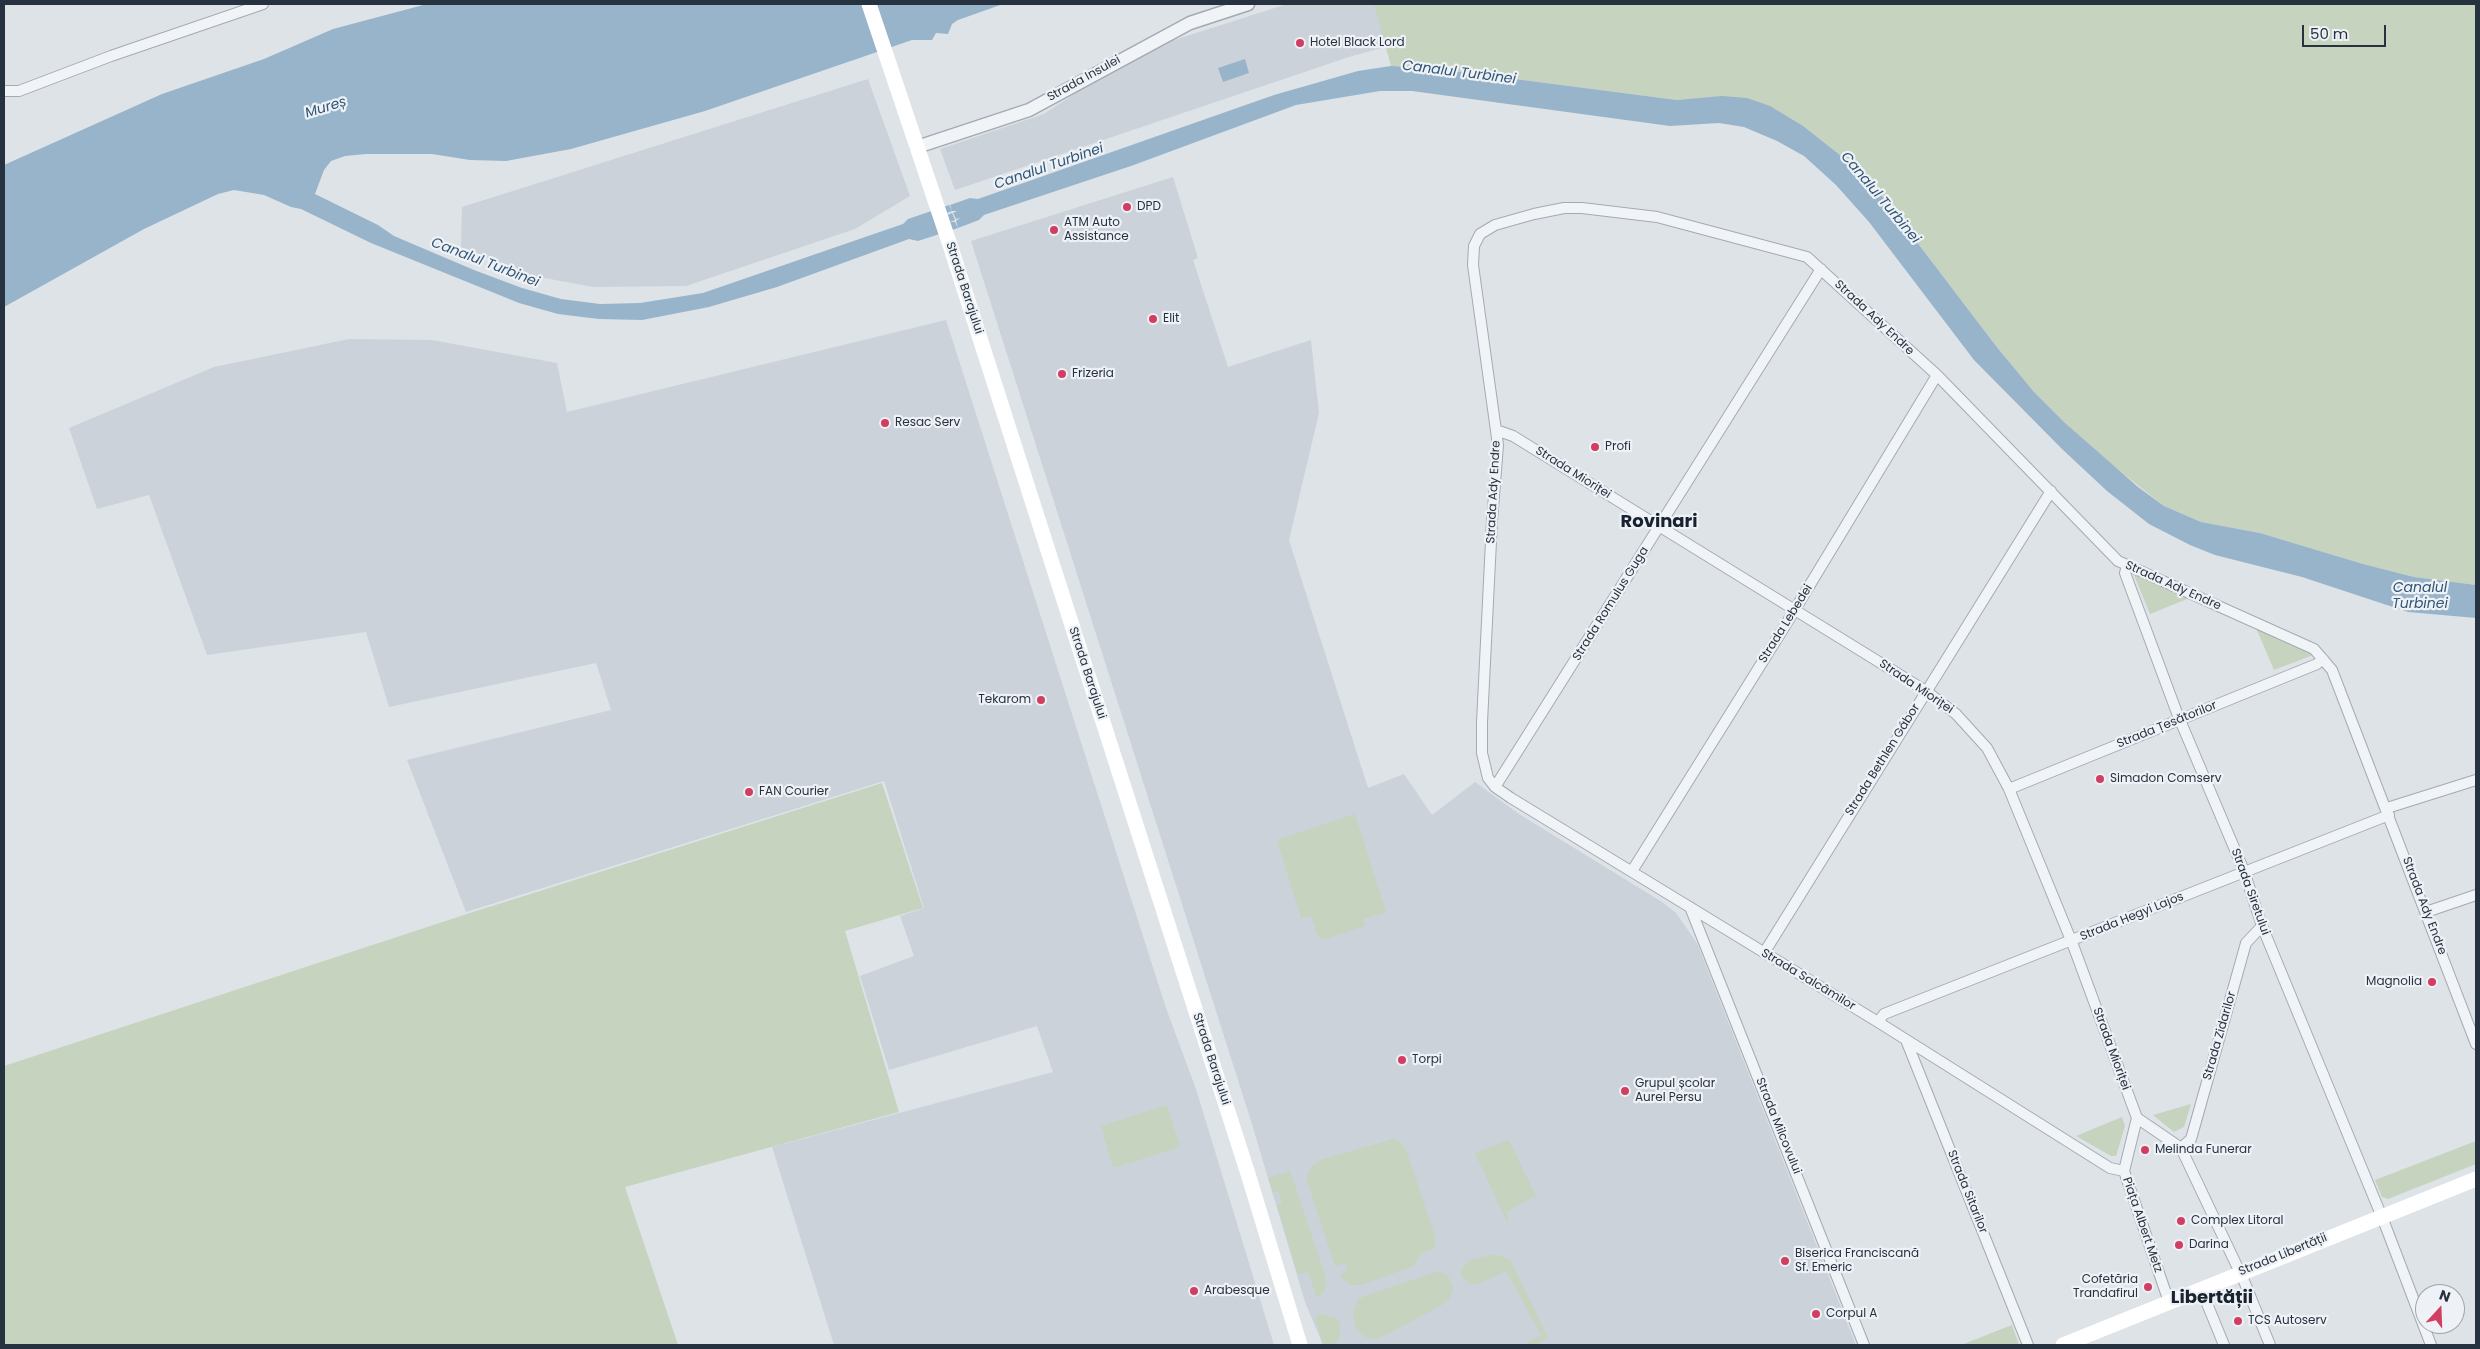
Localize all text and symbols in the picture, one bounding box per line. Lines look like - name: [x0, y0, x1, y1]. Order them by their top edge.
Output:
- scale bar: [2305, 15, 2389, 47]
- text: 50 m: [2310, 23, 2348, 44]
- place label: Hotel Black Lord: [1310, 36, 1404, 50]
- marker: Hotel Black Lord: [1294, 37, 1306, 49]
- street label: Strada Insulei: [1045, 53, 1123, 105]
- water label: Canalul Turbinei: [1401, 58, 1517, 88]
- water label: Mureș: [303, 94, 349, 122]
- water label: Canalul Turbinei: [992, 140, 1106, 194]
- water label: Canalul Turbinei: [1837, 149, 1923, 247]
- place label: DPD: [1137, 200, 1161, 214]
- marker: DPD: [1121, 201, 1133, 213]
- place label: ATM Auto Assistance: [1064, 216, 1129, 244]
- marker: ATM Auto Assistance: [1048, 224, 1060, 236]
- water label: Canalul Turbinei: [429, 235, 541, 291]
- street label: Strada Barajului: [942, 240, 986, 336]
- street label: Strada Ady Endre: [1831, 277, 1917, 359]
- place label: Elit: [1163, 312, 1179, 326]
- marker: Elit: [1147, 313, 1159, 325]
- place label: Frizeria: [1072, 367, 1114, 381]
- marker: Frizeria: [1056, 368, 1068, 380]
- place label: Resac Serv: [895, 416, 960, 430]
- marker: Resac Serv: [879, 417, 891, 429]
- street label: Strada Ady Endre: [1484, 440, 1504, 544]
- place label: Profi: [1605, 440, 1631, 454]
- marker: Profi: [1589, 441, 1601, 453]
- street label: Strada Mioriței: [1532, 444, 1614, 502]
- district label: Rovinari: [1620, 511, 1698, 533]
- street label: Strada Romulus Guga: [1570, 544, 1652, 664]
- street label: Strada Ady Endre: [2123, 558, 2223, 614]
- water label: Canalul Turbinei: [2392, 580, 2448, 612]
- street label: Strada Lebedei: [1756, 582, 1816, 666]
- street label: Strada Barajului: [1065, 625, 1109, 721]
- street label: Strada Mioriței: [1876, 657, 1956, 717]
- place label: Tekarom: [978, 693, 1031, 707]
- marker: Tekarom: [1035, 694, 1047, 706]
- street label: Strada Țesătorilor: [2115, 698, 2219, 752]
- street label: Strada Bethlen Gábor: [1843, 701, 1923, 819]
- place label: Simadon Comserv: [2110, 772, 2221, 786]
- marker: Simadon Comserv: [2094, 773, 2106, 785]
- place label: FAN Courier: [759, 785, 829, 799]
- marker: FAN Courier: [743, 786, 755, 798]
- street label: Strada Siretului: [2228, 847, 2272, 937]
- street label: Strada Ady Endre: [2399, 855, 2449, 957]
- street label: Strada Hegyi Lajos: [2078, 890, 2186, 944]
- street label: Strada Salcâmilor: [1758, 946, 1858, 1014]
- place label: Magnolia: [2366, 975, 2422, 989]
- marker: Magnolia: [2426, 976, 2438, 988]
- street label: Strada Zidarilor: [2200, 990, 2240, 1082]
- street label: Strada Mioriței: [2089, 1006, 2133, 1092]
- street label: Strada Barajului: [1189, 1011, 1233, 1107]
- place label: Torpi: [1412, 1053, 1442, 1067]
- marker: Torpi: [1396, 1054, 1408, 1066]
- street label: Strada Milcovului: [1752, 1076, 1804, 1176]
- place label: Grupul școlar Aurel Persu: [1635, 1077, 1715, 1105]
- marker: Grupul școlar Aurel Persu: [1619, 1085, 1631, 1097]
- place label: Melinda Funerar: [2155, 1143, 2252, 1157]
- marker: Melinda Funerar: [2139, 1144, 2151, 1156]
- street label: Strada Sitarilor: [1944, 1148, 1990, 1236]
- street label: Piața Albert Metz: [2119, 1175, 2165, 1275]
- place label: Complex Litoral: [2191, 1214, 2283, 1228]
- marker: Complex Litoral: [2175, 1215, 2187, 1227]
- street label: Strada Libertății: [2237, 1231, 2329, 1279]
- place label: Darina: [2189, 1238, 2229, 1252]
- marker: Darina: [2173, 1239, 2185, 1251]
- place label: Biserica Franciscană Sf. Emeric: [1795, 1247, 1919, 1275]
- marker: Biserica Franciscană Sf. Emeric: [1779, 1255, 1791, 1267]
- place label: Cofetăria Trandafirul: [2073, 1273, 2138, 1301]
- marker: Cofetăria Trandafirul: [2142, 1281, 2154, 1293]
- place label: Arabesque: [1204, 1284, 1270, 1298]
- north arrow: [2415, 1284, 2465, 1334]
- marker: Arabesque: [1188, 1285, 1200, 1297]
- text: N: [2436, 1285, 2453, 1307]
- district label: Libertății: [2171, 1287, 2253, 1309]
- place label: Corpul A: [1826, 1307, 1877, 1321]
- marker: Corpul A: [1810, 1308, 1822, 1320]
- place label: TCS Autoserv: [2248, 1314, 2327, 1328]
- marker: TCS Autoserv: [2232, 1315, 2244, 1327]

